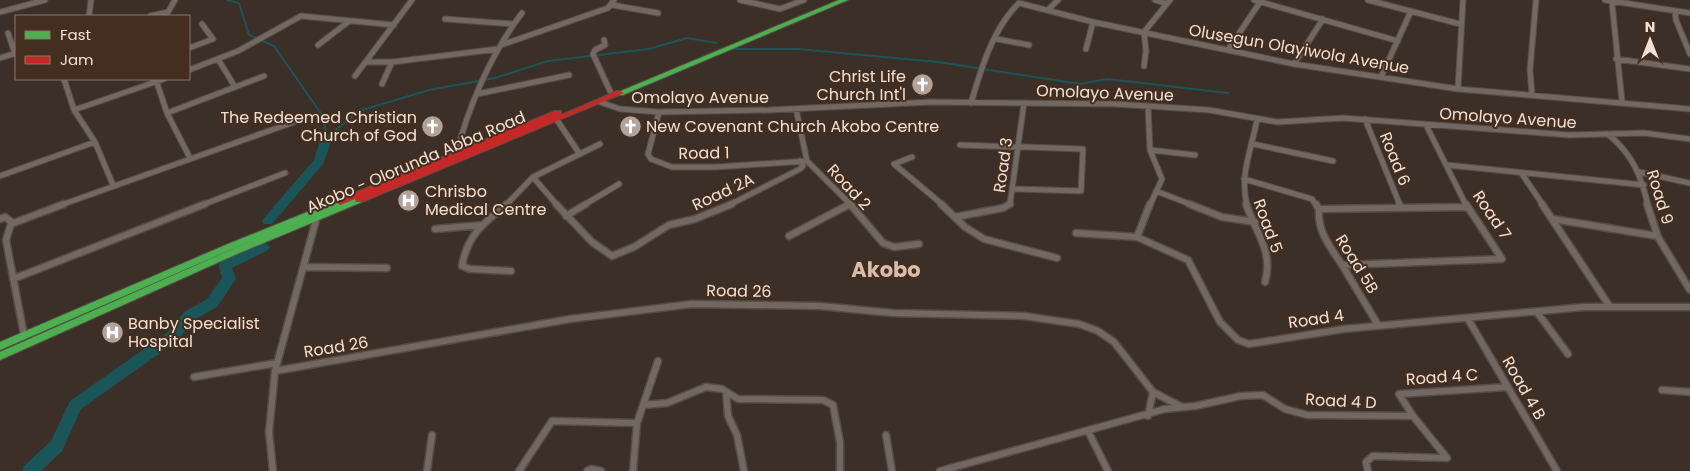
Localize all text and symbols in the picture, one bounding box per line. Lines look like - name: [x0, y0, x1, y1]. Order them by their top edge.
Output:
- legend: [15, 15, 190, 80]
- north arrow: [1625, 15, 1675, 65]
- text: N: [1645, 17, 1655, 37]
- street label: Olusegun Olayiwola Avenue: [1187, 18, 1411, 80]
- text: Fast: [60, 24, 91, 45]
- text: Jam: [60, 49, 94, 70]
- place label: Christ Life Church Int'l: [816, 65, 906, 106]
- church icon: Christ Life Church Int'l: [910, 73, 934, 97]
- street label: Omolayo Avenue: [1036, 79, 1174, 107]
- street label: Omolayo Avenue: [631, 86, 769, 109]
- street label: Omolayo Avenue: [1439, 102, 1578, 134]
- street label: Akobo - Olorunda Abba Road: [303, 105, 529, 219]
- place label: The Redeemed Christian Church of God: [220, 106, 417, 147]
- church icon: The Redeemed Christian Church of God: [421, 114, 445, 138]
- church icon: New Covenant Church Akobo Centre: [618, 114, 642, 138]
- place label: New Covenant Church Akobo Centre: [646, 115, 939, 138]
- street label: Road 6: [1374, 129, 1416, 189]
- street label: Road 3: [988, 136, 1018, 194]
- street label: Road 1: [678, 141, 730, 165]
- street label: Road 2: [822, 159, 876, 215]
- street label: Road 9: [1641, 167, 1679, 227]
- street label: Road 2A: [688, 168, 758, 216]
- place label: Chrisbo Medical Centre: [425, 180, 546, 221]
- street label: Road 7: [1467, 186, 1517, 244]
- hospital icon: Chrisbo Medical Centre: [397, 188, 421, 212]
- street label: Road 5: [1248, 196, 1288, 256]
- street label: Road 5B: [1330, 230, 1384, 298]
- district label: Akobo: [851, 255, 921, 284]
- street label: Road 26: [706, 279, 772, 303]
- street label: Road 4: [1287, 304, 1345, 334]
- place label: Banby Specialist Hospital: [128, 312, 260, 353]
- hospital icon: Banby Specialist Hospital: [100, 320, 124, 344]
- street label: Road 26: [302, 331, 370, 363]
- street label: Road 4 B: [1497, 352, 1552, 424]
- street label: Road 4 C: [1405, 363, 1479, 391]
- street label: Road 4 D: [1305, 388, 1377, 414]

